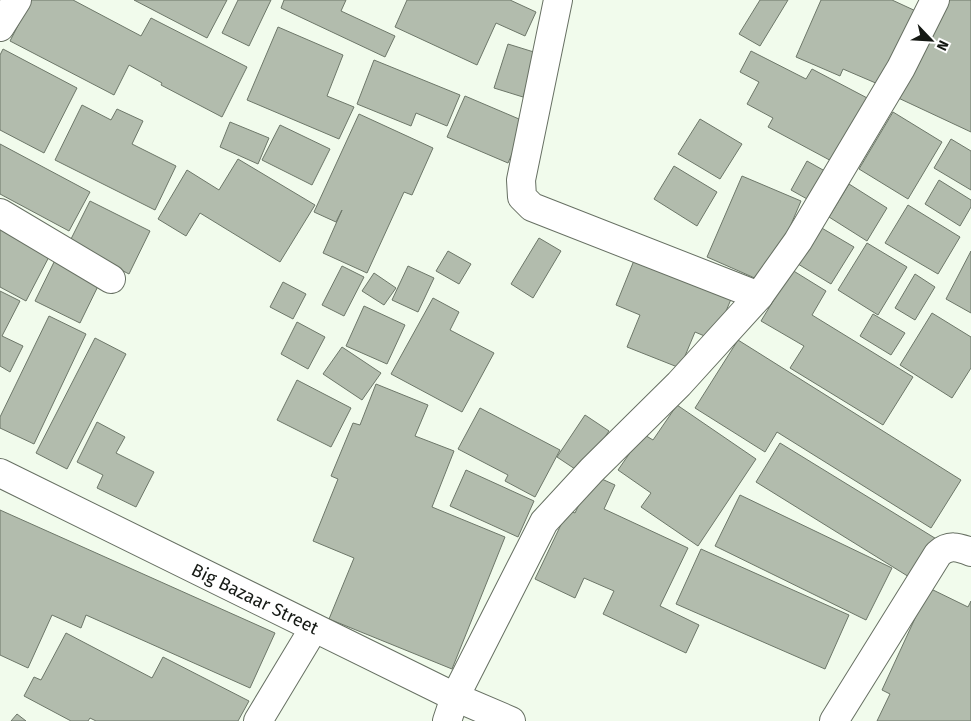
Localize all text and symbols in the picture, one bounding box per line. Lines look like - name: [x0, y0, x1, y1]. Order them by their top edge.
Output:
- north arrow: [906, 15, 956, 65]
- text: N: [933, 37, 952, 53]
- street label: Big Bazaar Street: [188, 559, 323, 639]

